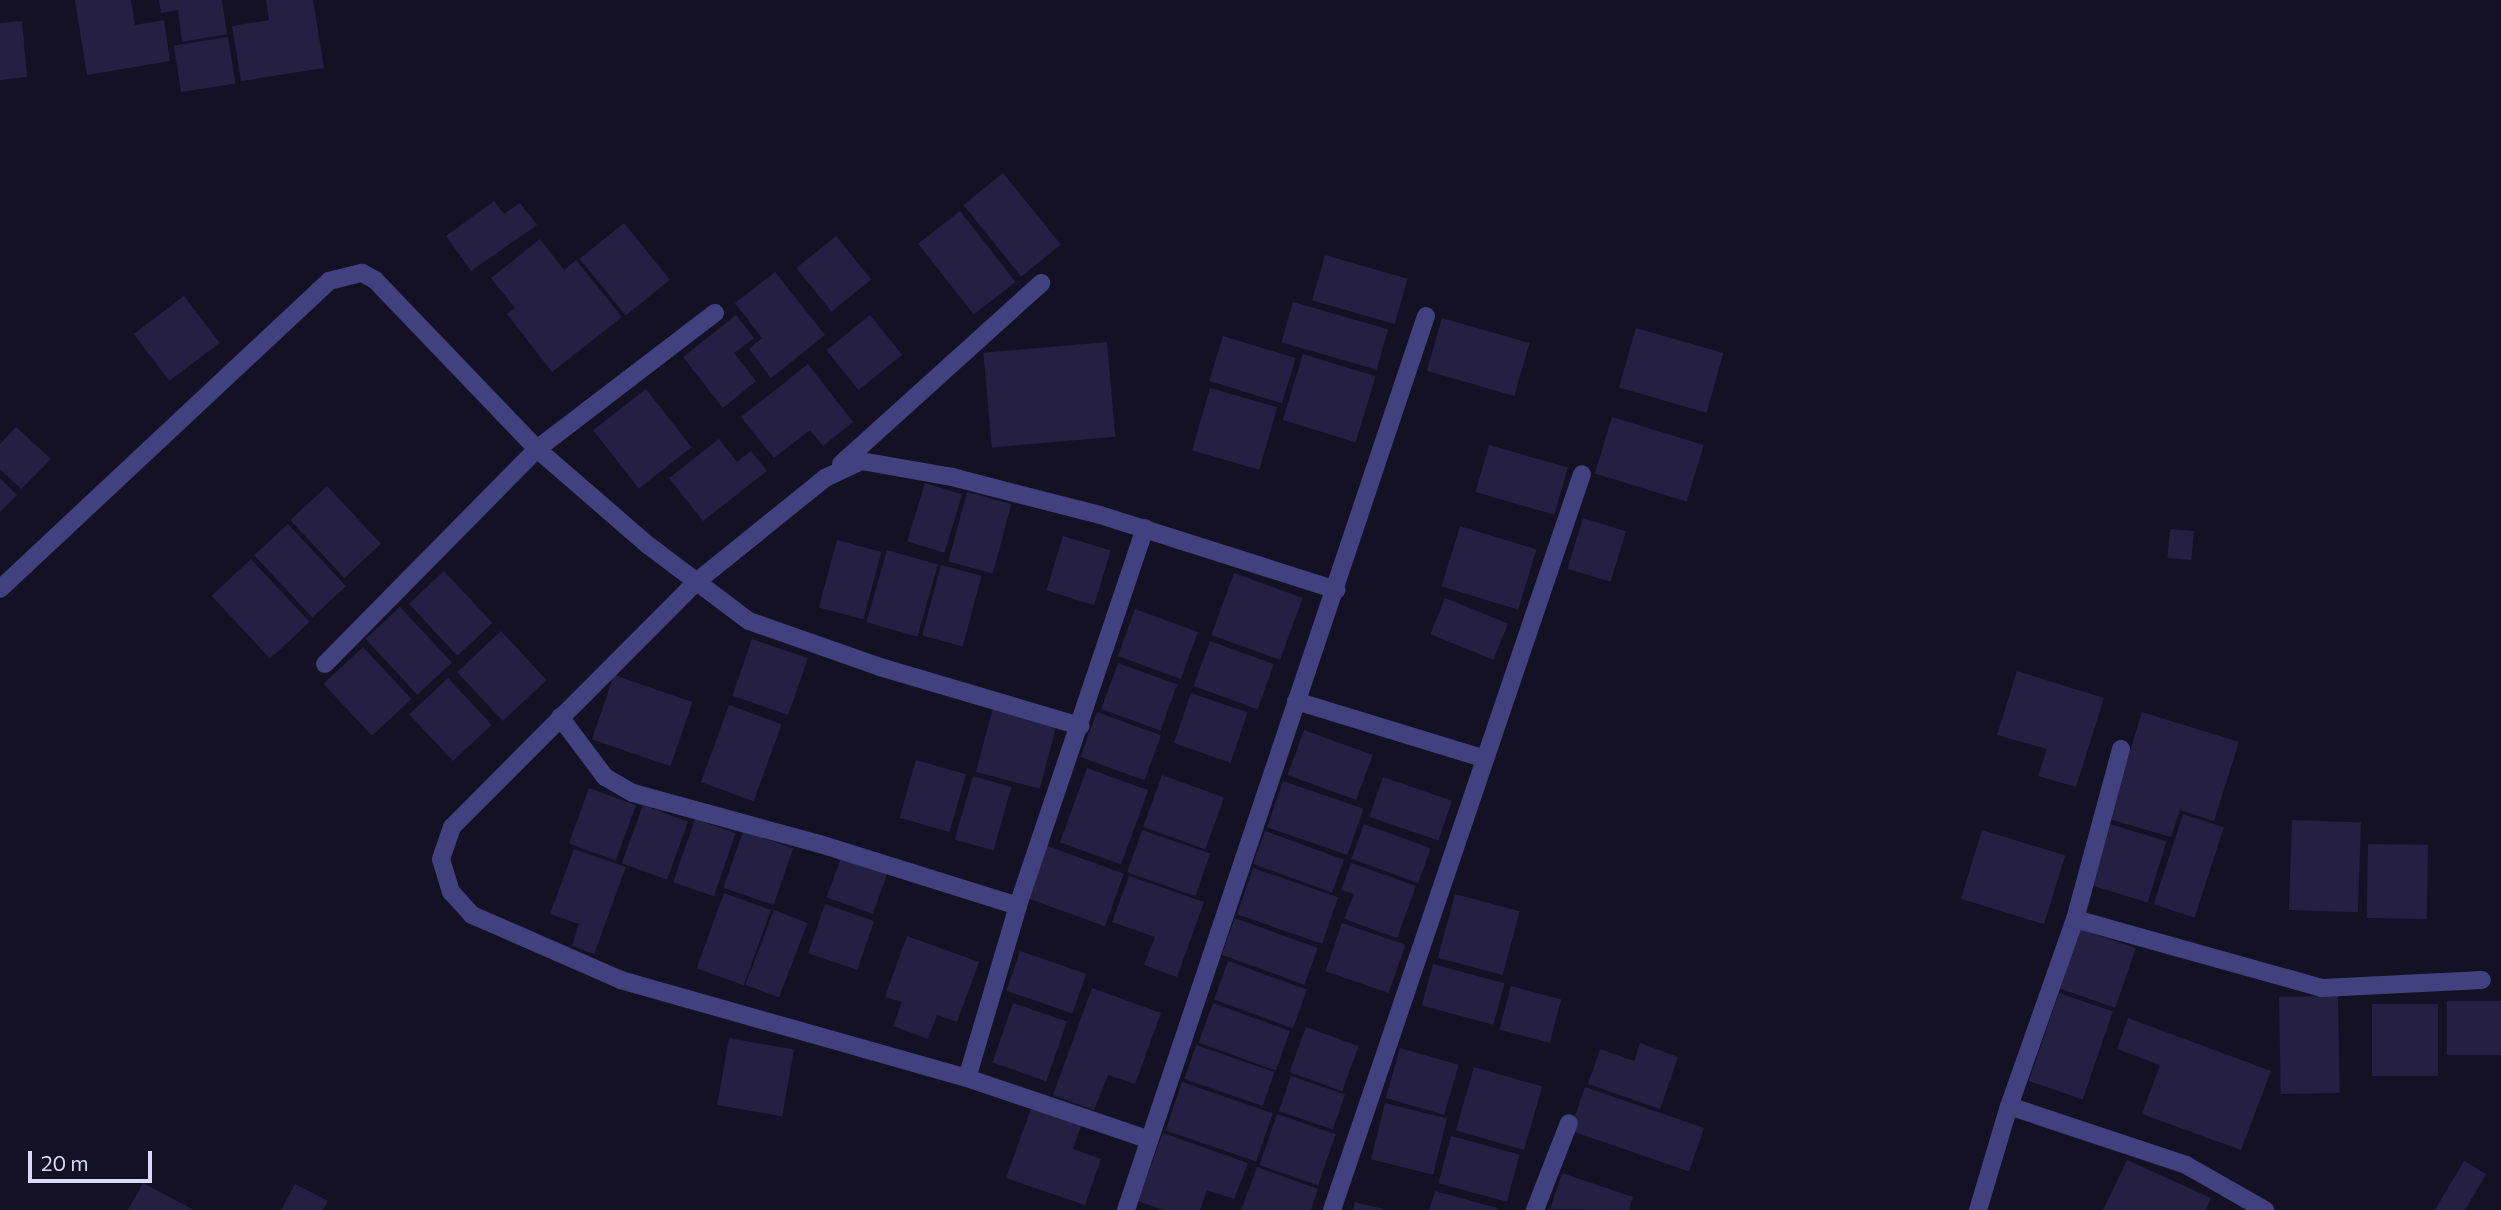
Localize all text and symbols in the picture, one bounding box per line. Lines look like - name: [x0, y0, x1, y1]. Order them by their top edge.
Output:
- scale bar: [32, 1136, 156, 1180]
- text: 20 m: [41, 1150, 89, 1175]

